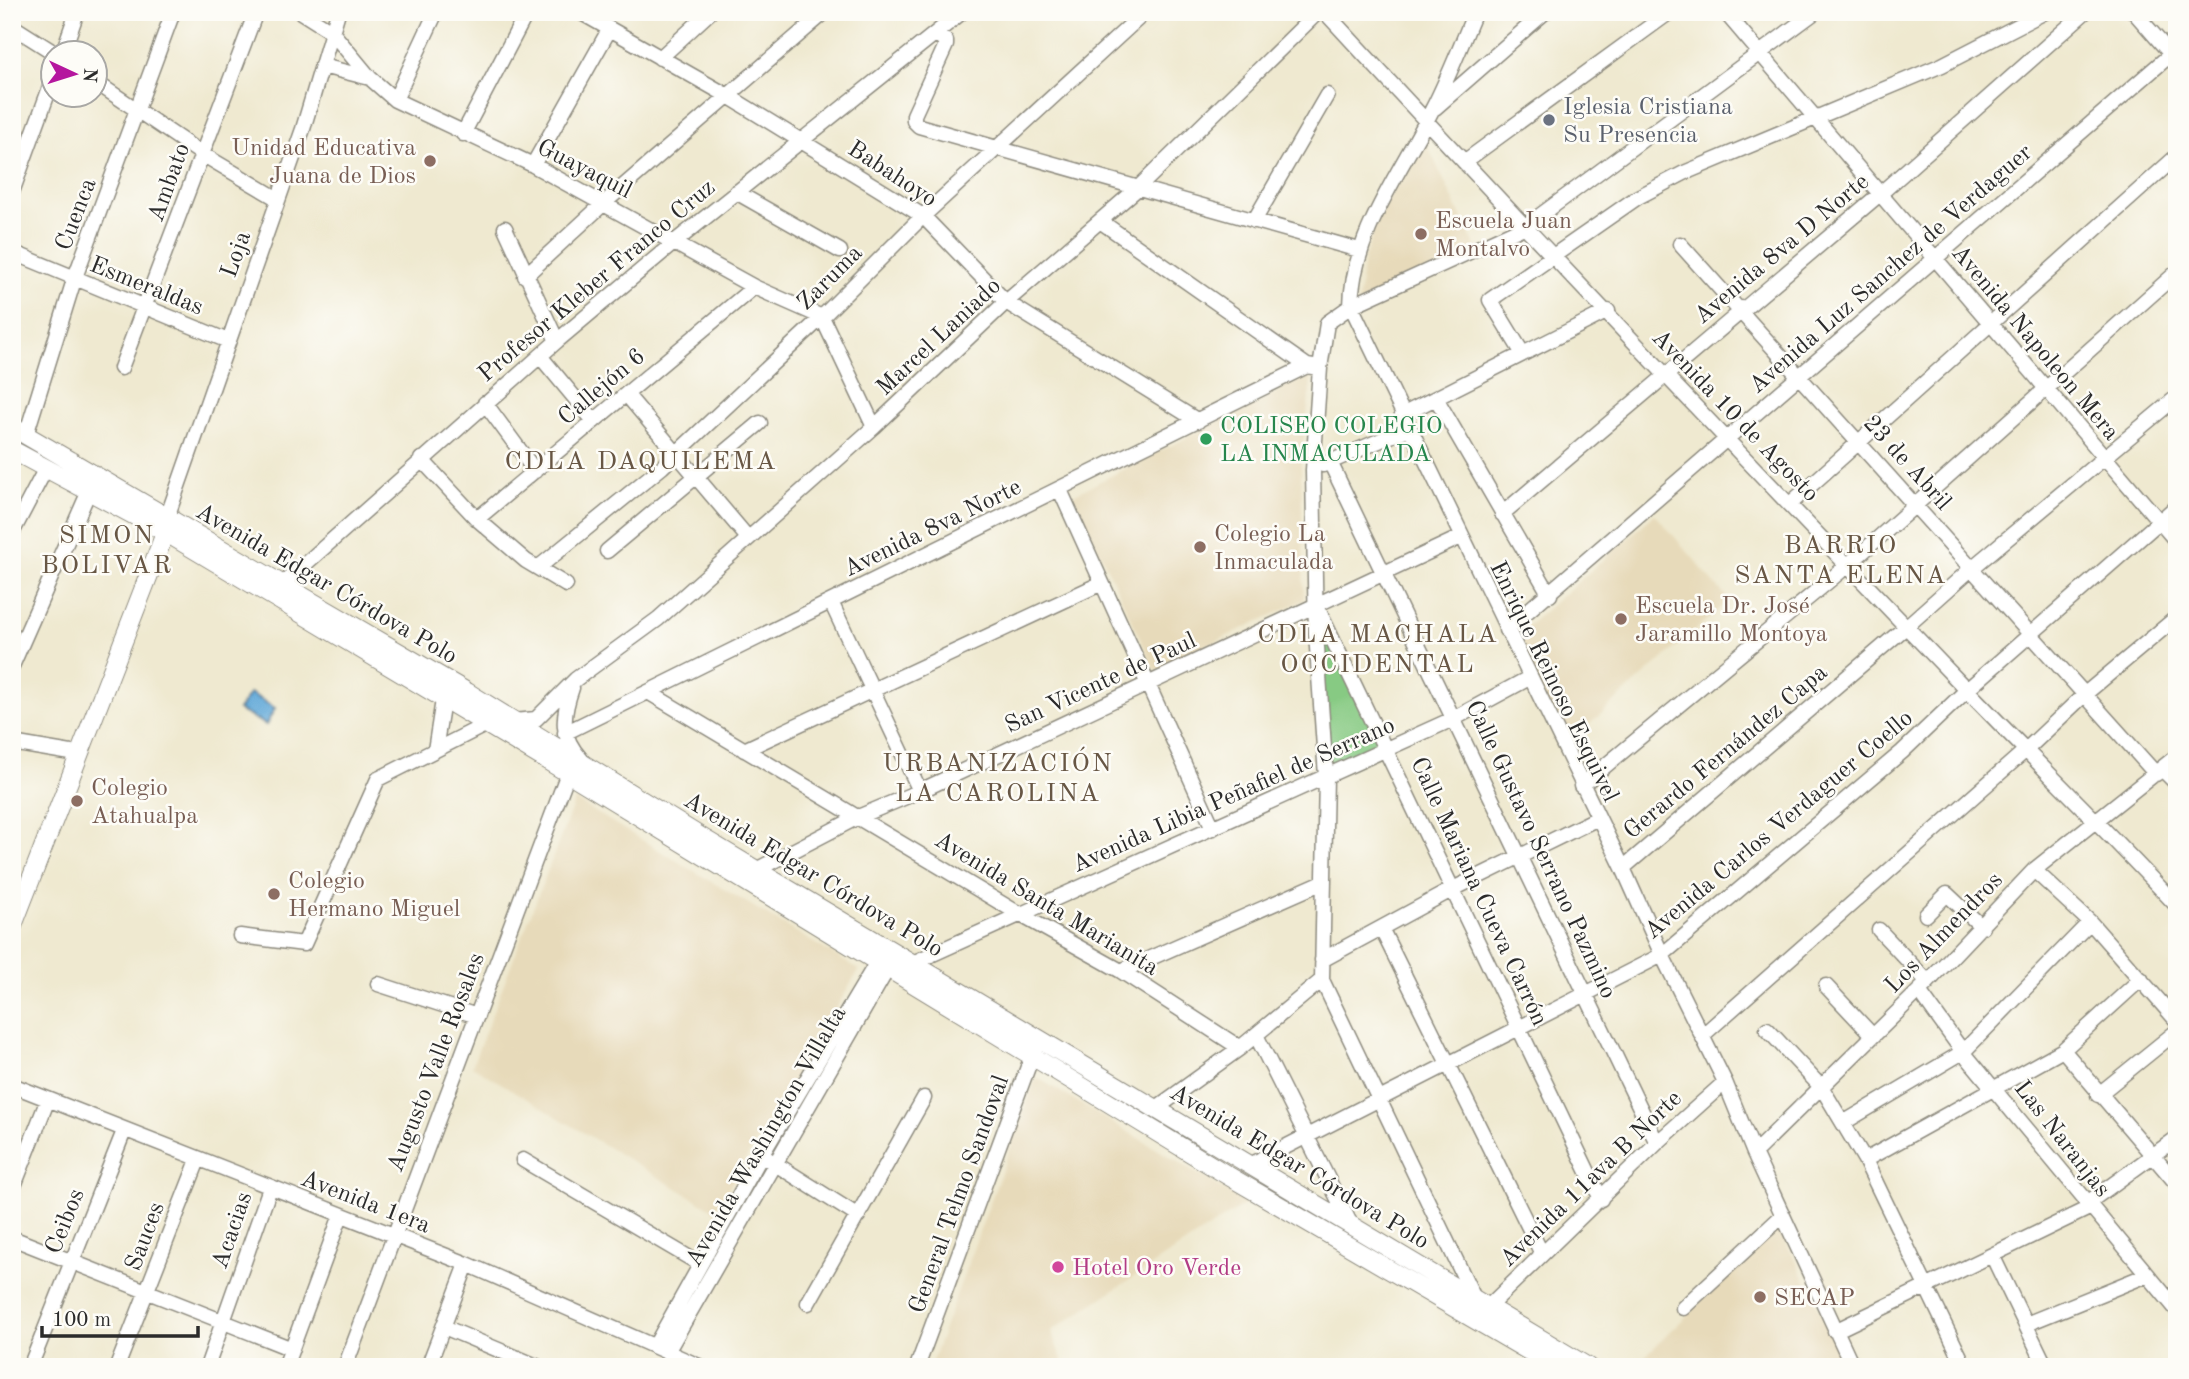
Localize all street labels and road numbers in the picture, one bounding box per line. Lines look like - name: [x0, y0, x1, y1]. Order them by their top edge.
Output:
- street label: Guayaquil: [533, 136, 636, 204]
- street label: Babahoyo: [843, 137, 941, 212]
- street label: Ambato: [145, 140, 195, 225]
- street label: Avenida Luz Sanchez de Verdaguer: [1745, 140, 2037, 399]
- street label: Avenida 8va D Norte: [1690, 170, 1874, 329]
- street label: Cuenca: [52, 175, 102, 254]
- street label: Profesor Kleber Franco Cruz: [474, 176, 720, 387]
- street label: Loja: [217, 228, 256, 281]
- street label: Zaruma: [793, 241, 868, 316]
- street label: Avenida Napoleon Mera: [1946, 241, 2123, 446]
- street label: Esmeraldas: [86, 253, 206, 320]
- street label: Marcel Laniado: [873, 274, 1006, 401]
- street label: Avenida 10 de Agosto: [1646, 326, 1823, 507]
- street label: Callejón 6: [554, 345, 650, 431]
- street label: 23 de Abril: [1858, 411, 1955, 515]
- street label: Avenida 8va Norte: [840, 475, 1025, 582]
- street label: Avenida Edgar Córdova Polo: [191, 500, 461, 670]
- street label: Enrique Reinoso Esquivel: [1484, 558, 1622, 806]
- street label: San Vicente de Paul: [1002, 629, 1200, 739]
- street label: Gerardo Fernández Capa: [1620, 661, 1833, 844]
- street label: Calle Gustavo Serrano Pazmino: [1460, 697, 1620, 1003]
- street label: Avenida Carlos Verdaguer Coello: [1641, 706, 1918, 945]
- street label: Avenida Libia Peñafiel de Serrano: [1069, 714, 1399, 878]
- street label: Calle Mariana Cueva Carrón: [1405, 754, 1551, 1030]
- street label: Avenida Edgar Córdova Polo: [679, 789, 947, 963]
- street label: Avenida Santa Marianita: [930, 828, 1162, 981]
- street label: Los Almendros: [1881, 868, 2008, 998]
- street label: Augusto Valle Rosales: [384, 950, 490, 1176]
- street label: Avenida Washington Villalta: [682, 1002, 851, 1272]
- street label: General Telmo Sandoval: [906, 1072, 1014, 1317]
- street label: Las Naranjas: [2009, 1077, 2114, 1202]
- street label: Avenida Edgar Córdova Polo: [1165, 1081, 1433, 1255]
- street label: Avenida 11ava B Norte: [1496, 1087, 1687, 1272]
- street label: Avenida 1era: [297, 1167, 433, 1239]
- street label: Ceibos: [42, 1186, 90, 1258]
- street label: Acacias: [209, 1189, 257, 1272]
- street label: Sauces: [122, 1199, 170, 1274]

